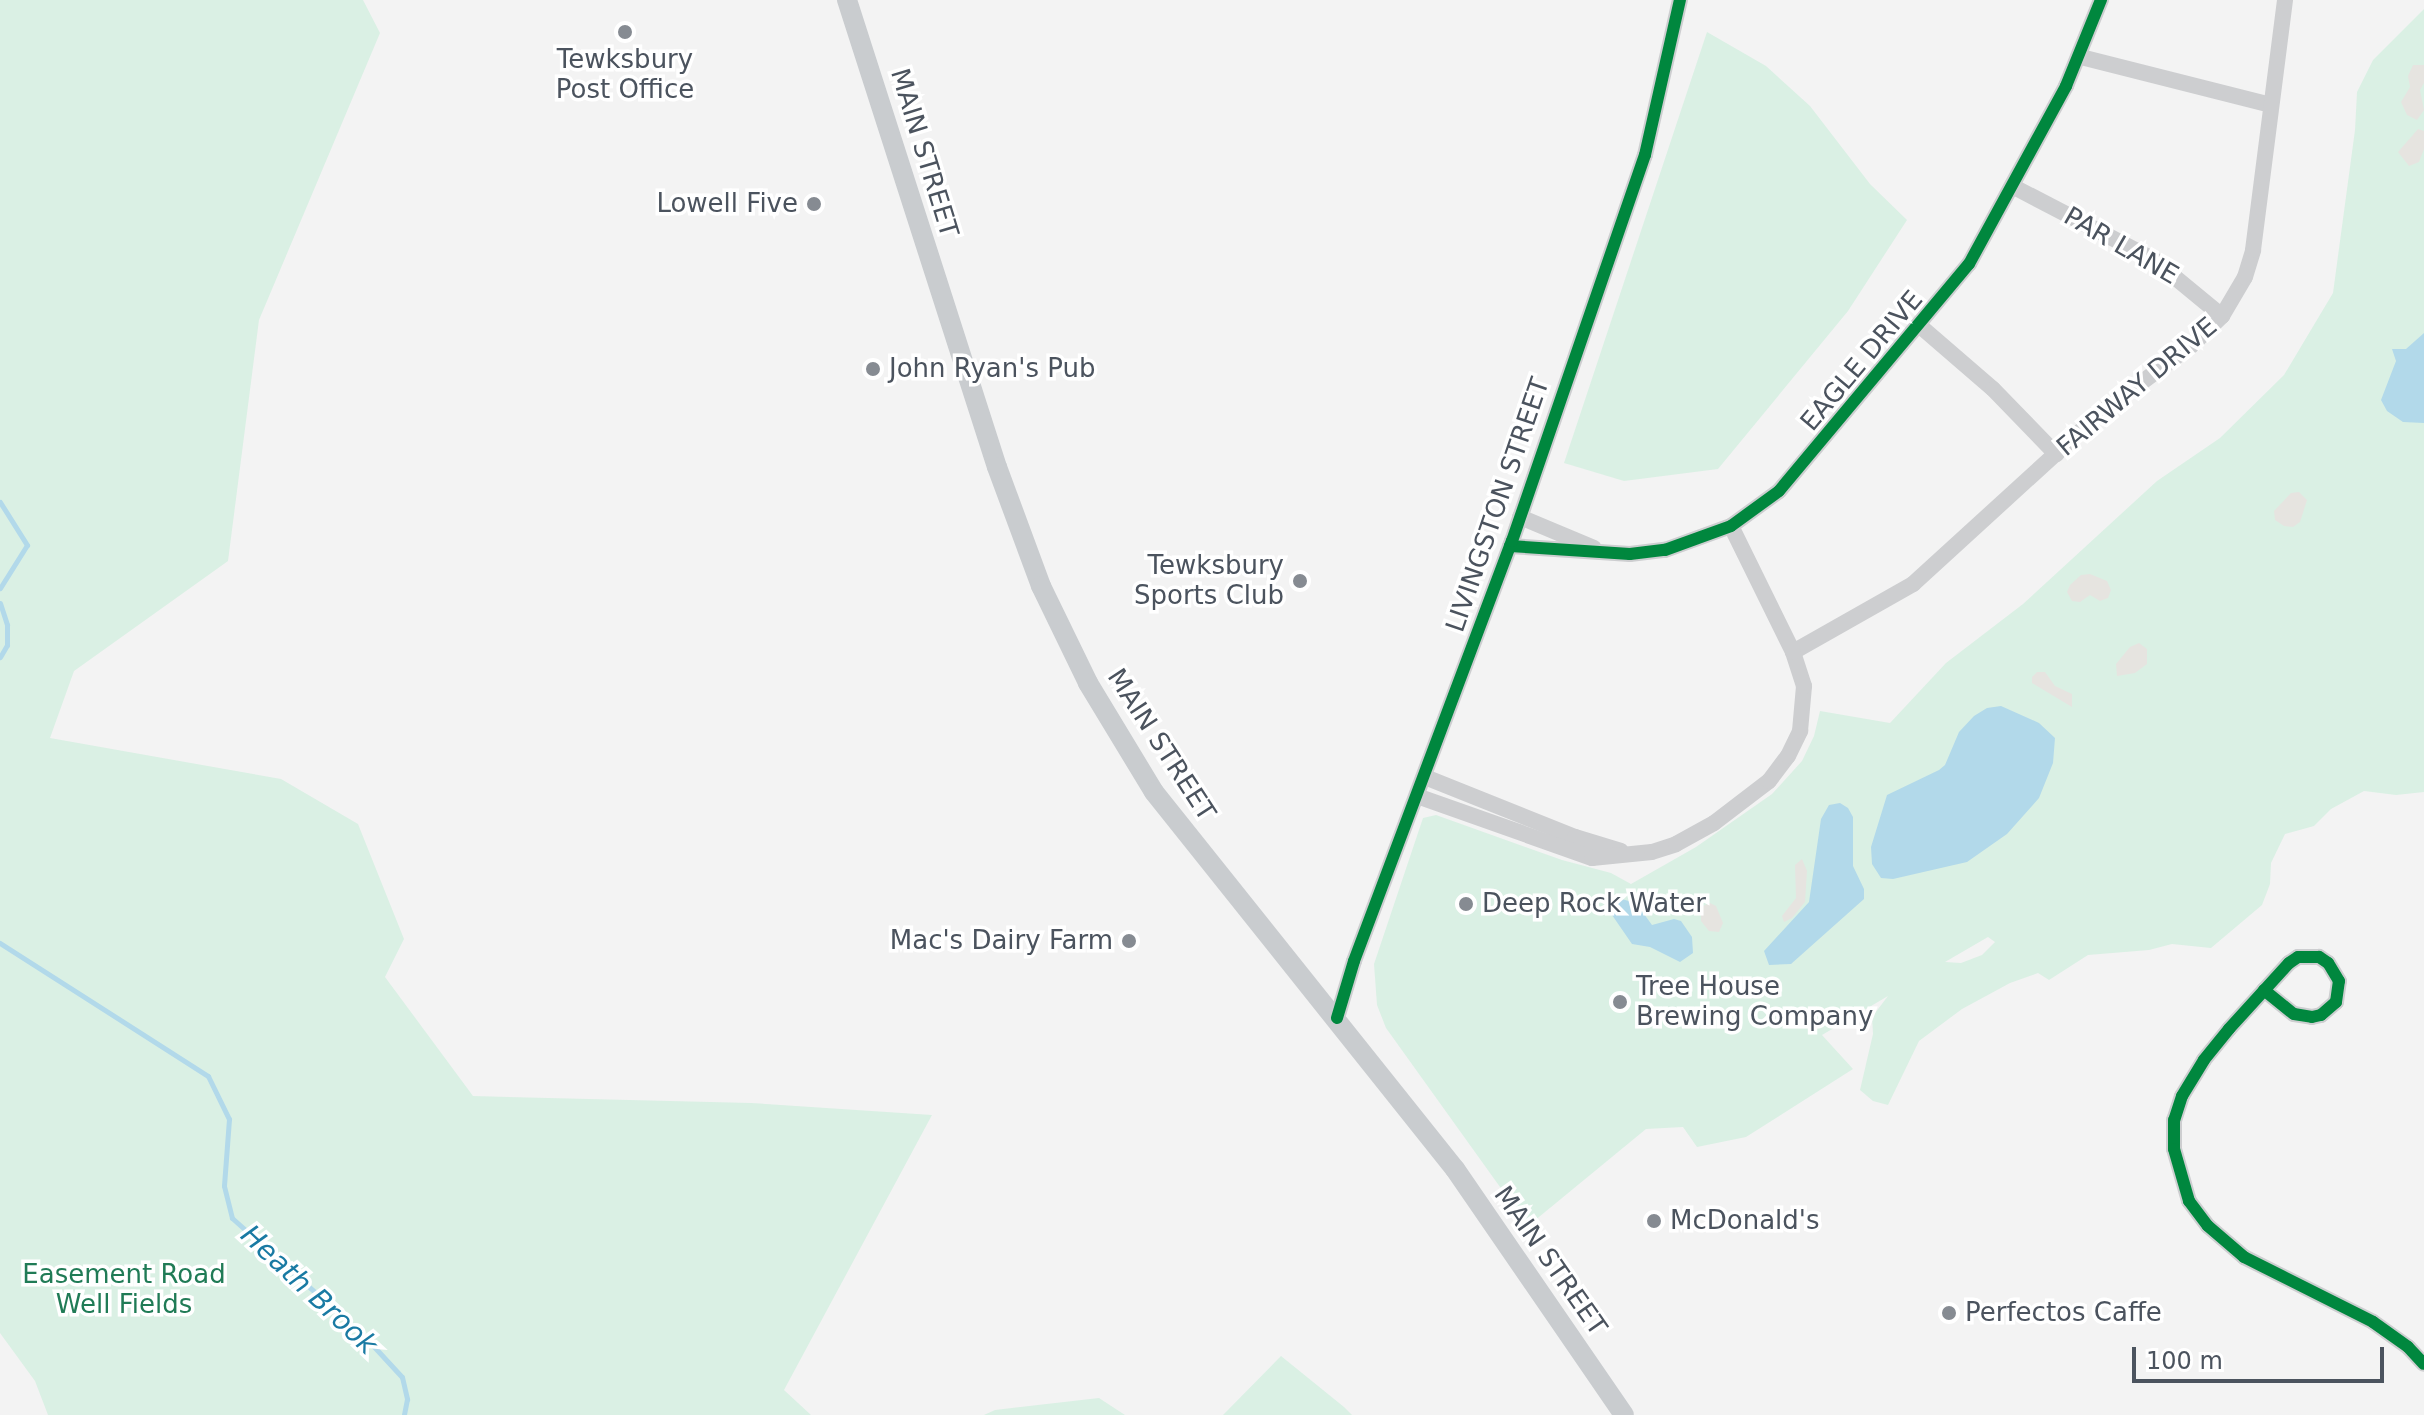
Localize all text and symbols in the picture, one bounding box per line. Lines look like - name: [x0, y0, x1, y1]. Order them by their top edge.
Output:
- marker: Tewksbury Post Office: [616, 23, 634, 41]
- place label: Tewksbury Post Office: [556, 44, 694, 106]
- street label: MAIN STREET: [884, 65, 964, 241]
- place label: Lowell Five: [656, 188, 798, 220]
- marker: Lowell Five: [805, 195, 823, 213]
- street label: PAR LANE: [2058, 201, 2184, 291]
- street label: EAGLE DRIVE: [1794, 285, 1930, 437]
- street label: FAIRWAY DRIVE: [2051, 311, 2223, 463]
- place label: John Ryan's Pub: [889, 353, 1095, 385]
- marker: John Ryan's Pub: [864, 360, 882, 378]
- street label: LIVINGSTON STREET: [1440, 374, 1556, 636]
- place label: Tewksbury Sports Club: [1134, 550, 1284, 612]
- marker: Tewksbury Sports Club: [1291, 572, 1309, 590]
- street label: MAIN STREET: [1100, 663, 1222, 827]
- place label: Deep Rock Water: [1482, 888, 1706, 920]
- marker: Deep Rock Water: [1457, 895, 1475, 913]
- place label: Mac's Dairy Farm: [890, 925, 1113, 957]
- marker: Mac's Dairy Farm: [1120, 932, 1138, 950]
- place label: Tree House Brewing Company: [1636, 971, 1873, 1032]
- marker: Tree House Brewing Company: [1611, 993, 1629, 1011]
- street label: MAIN STREET: [1487, 1180, 1613, 1342]
- place label: McDonald's: [1670, 1205, 1819, 1237]
- marker: McDonald's: [1645, 1212, 1663, 1230]
- water label: Heath Brook: [234, 1218, 384, 1362]
- park label: Easement Road Well Fields: [22, 1259, 226, 1320]
- place label: Perfectos Caffe: [1965, 1297, 2162, 1329]
- marker: Perfectos Caffe: [1940, 1304, 1958, 1322]
- scale bar: [2136, 1331, 2388, 1381]
- text: 100 m: [2146, 1347, 2223, 1375]

